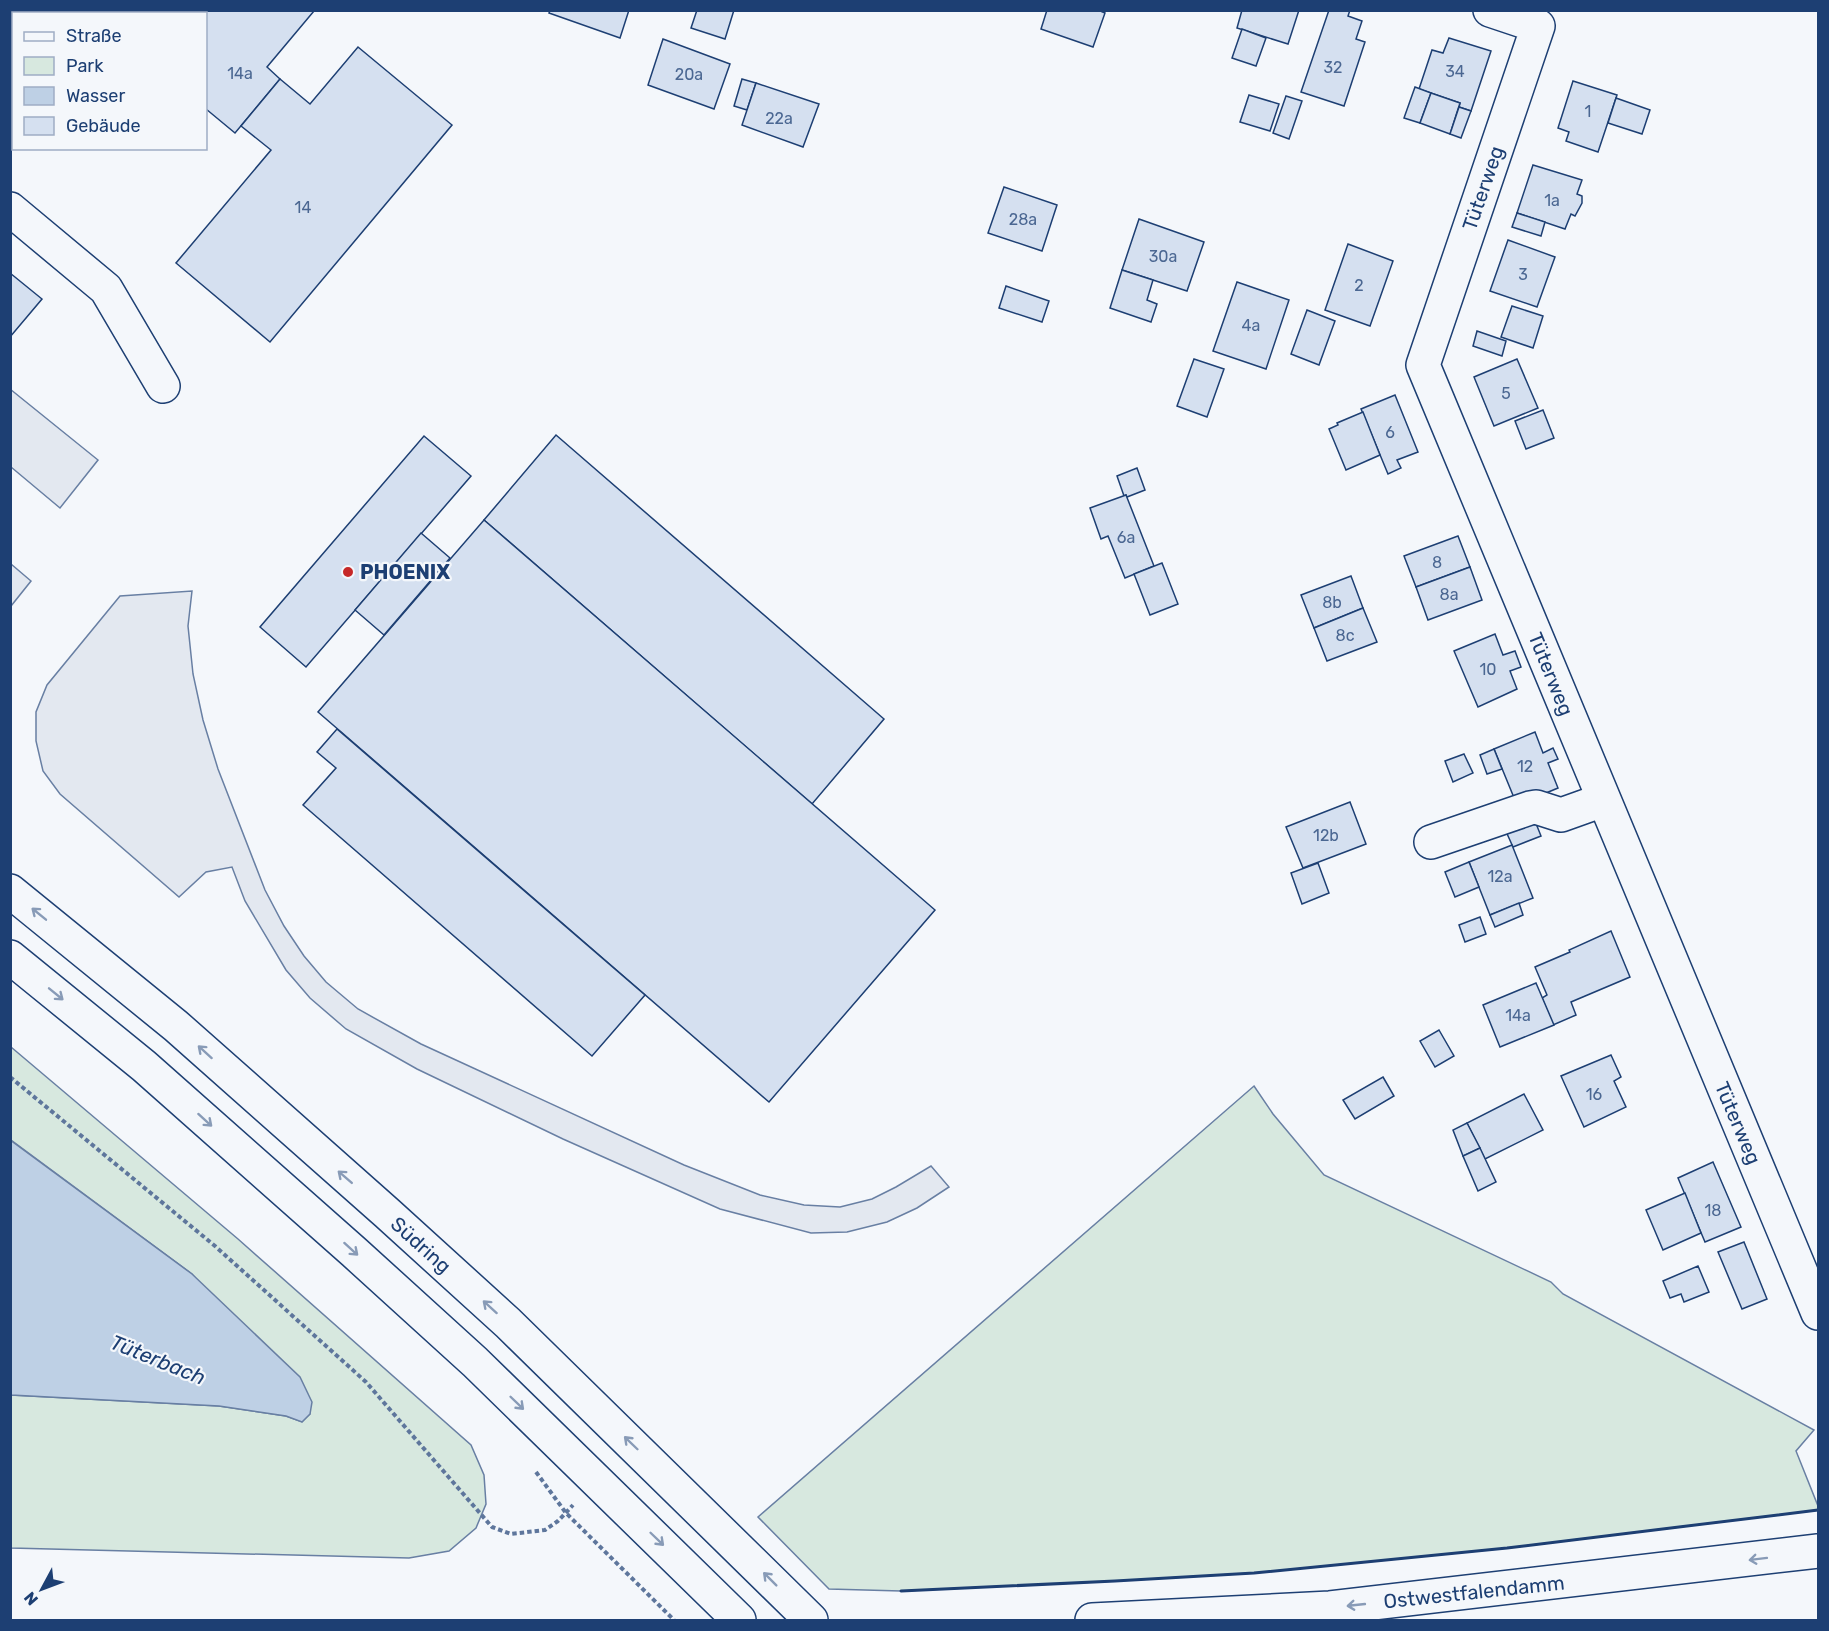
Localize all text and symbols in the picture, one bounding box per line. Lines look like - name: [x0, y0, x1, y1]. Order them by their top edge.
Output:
- legend: [12, 12, 207, 150]
- text: Straße: [66, 25, 122, 47]
- text: Park: [66, 55, 104, 77]
- house number: 32: [1323, 58, 1343, 77]
- house number: 34: [1445, 62, 1465, 81]
- house number: 14a: [227, 64, 253, 83]
- house number: 20a: [675, 65, 703, 84]
- text: Wasser: [66, 85, 125, 107]
- house number: 1: [1585, 102, 1591, 121]
- house number: 22a: [765, 109, 793, 128]
- text: Gebäude: [66, 115, 141, 137]
- street label: Tüterweg: [1457, 143, 1509, 233]
- house number: 1a: [1544, 191, 1560, 210]
- house number: 14: [295, 198, 311, 217]
- house number: 28a: [1009, 210, 1037, 229]
- house number: 30a: [1149, 247, 1177, 266]
- house number: 3: [1518, 265, 1528, 284]
- house number: 2: [1354, 276, 1364, 295]
- house number: 4a: [1242, 316, 1260, 335]
- house number: 5: [1501, 384, 1511, 403]
- house number: 6: [1385, 423, 1395, 442]
- house number: 6a: [1117, 528, 1135, 547]
- house number: 8: [1432, 553, 1442, 572]
- place label: PHOENIX: [360, 560, 450, 584]
- marker: PHOENIX: [341, 565, 355, 579]
- house number: 8a: [1439, 585, 1459, 604]
- house number: 8b: [1322, 593, 1342, 612]
- house number: 8c: [1335, 626, 1355, 645]
- street label: Tüterweg: [1523, 629, 1579, 719]
- house number: 10: [1479, 660, 1497, 679]
- house number: 12: [1517, 757, 1533, 776]
- house number: 12b: [1313, 826, 1339, 845]
- house number: 12a: [1487, 867, 1513, 886]
- one-way arrow: [31, 908, 47, 921]
- one-way arrow: [48, 988, 64, 1001]
- house number: 14a: [1505, 1006, 1531, 1025]
- one-way arrow: [198, 1045, 213, 1059]
- street label: Tüterweg: [1710, 1078, 1766, 1168]
- house number: 16: [1586, 1085, 1603, 1104]
- one-way arrow: [197, 1113, 212, 1127]
- one-way arrow: [338, 1170, 353, 1184]
- house number: 18: [1704, 1201, 1722, 1220]
- street label: Südring: [386, 1212, 456, 1278]
- one-way arrow: [343, 1242, 358, 1256]
- one-way arrow: [483, 1301, 498, 1315]
- water label: Tüterbach: [107, 1329, 209, 1390]
- one-way arrow: [509, 1396, 524, 1410]
- one-way arrow: [623, 1435, 638, 1450]
- one-way arrow: [649, 1532, 664, 1546]
- one-way arrow: [1749, 1553, 1769, 1564]
- north arrow: [12, 1559, 72, 1619]
- street label: Ostwestfalendamm: [1382, 1571, 1566, 1613]
- one-way arrow: [763, 1572, 778, 1587]
- text: N: [20, 1588, 42, 1609]
- one-way arrow: [1347, 1600, 1366, 1611]

